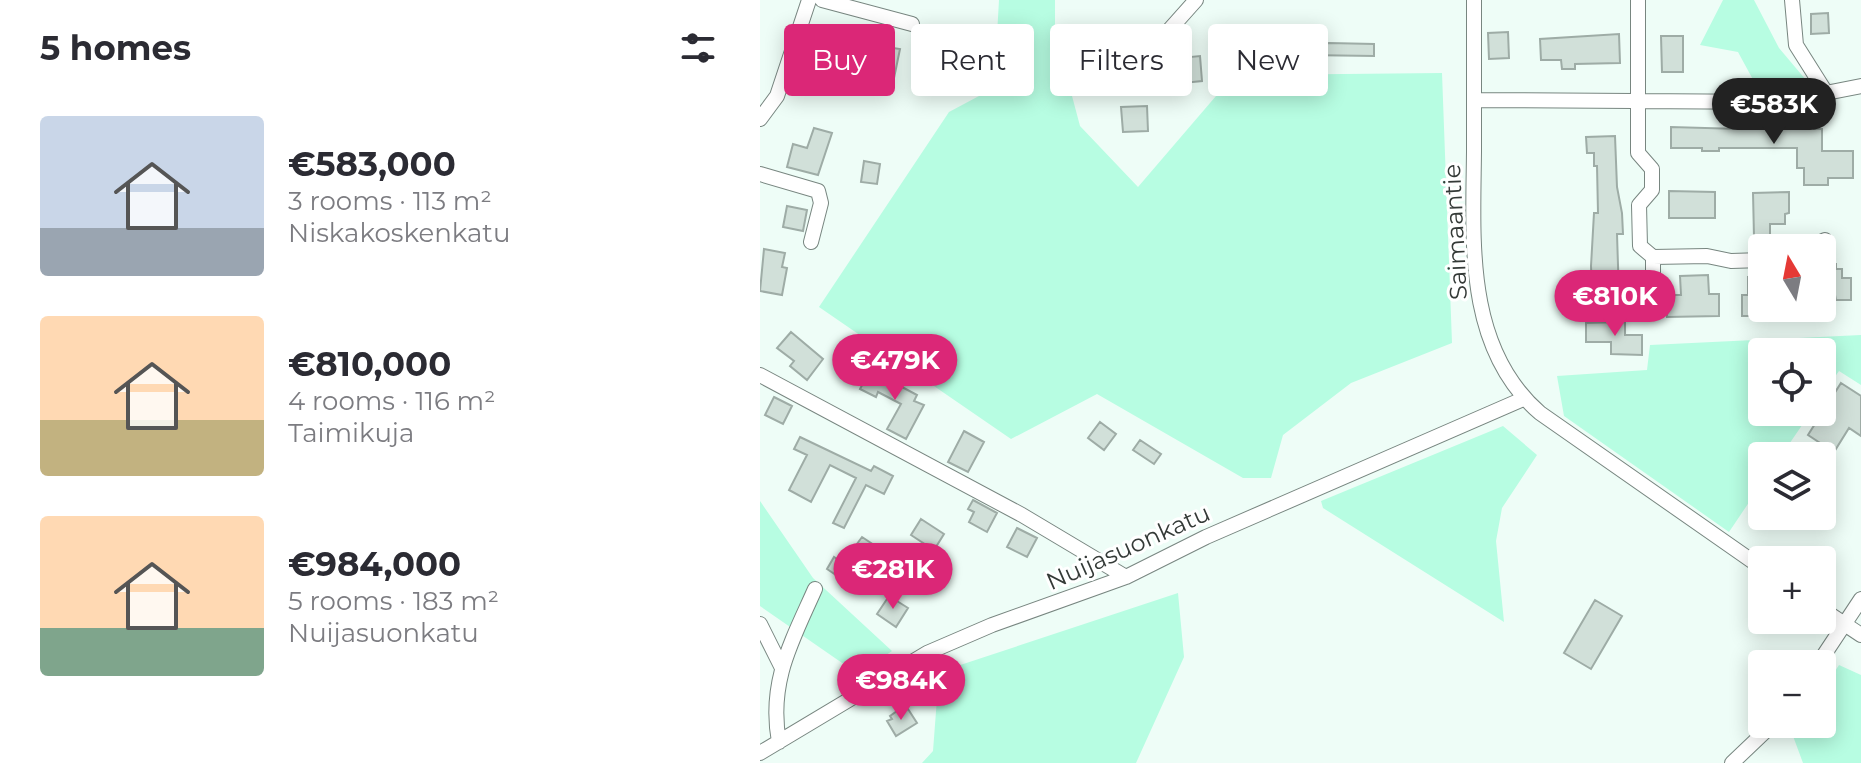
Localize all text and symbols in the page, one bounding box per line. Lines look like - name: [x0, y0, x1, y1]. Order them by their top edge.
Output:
- chip: Buy: [784, 24, 895, 96]
- chip: Rent: [911, 24, 1034, 96]
- chip: Filters: [1050, 24, 1192, 96]
- chip: New: [1208, 24, 1328, 96]
- icon: filters: [676, 26, 720, 70]
- text: 5 homes: [40, 27, 191, 69]
- pin: €583K: [1718, 78, 1830, 146]
- text: €583K: [1730, 88, 1818, 120]
- text: €583,000: [288, 143, 456, 185]
- icon: home: [104, 148, 200, 244]
- street label: Saimaantie: [1437, 163, 1473, 301]
- text: 3 rooms · 113 m²: [288, 185, 492, 217]
- text: Niskakoskenkatu: [288, 217, 510, 249]
- north arrow: [1748, 234, 1836, 322]
- map controls: [1748, 234, 1836, 738]
- pin: €810K: [1559, 270, 1671, 338]
- text: €810K: [1572, 280, 1658, 312]
- pin: €479K: [839, 334, 951, 402]
- button: locate: [1748, 338, 1836, 426]
- text: €810,000: [288, 343, 451, 385]
- text: €479K: [850, 344, 940, 376]
- icon: home: [104, 348, 200, 444]
- text: 4 rooms · 116 m²: [288, 385, 495, 417]
- text: Taimikuja: [288, 417, 414, 449]
- button: layers: [1748, 442, 1836, 530]
- street label: Nuijasuonkatu: [1042, 498, 1214, 596]
- text: €984,000: [288, 543, 461, 585]
- pin: €281K: [837, 543, 949, 611]
- button: +: [1748, 546, 1836, 634]
- icon: home: [104, 548, 200, 644]
- text: €281K: [852, 553, 934, 585]
- text: 5 rooms · 183 m²: [288, 585, 499, 617]
- text: Nuijasuonkatu: [288, 617, 479, 649]
- button: −: [1748, 650, 1836, 738]
- pin: €984K: [845, 654, 957, 722]
- text: €984K: [855, 664, 947, 696]

